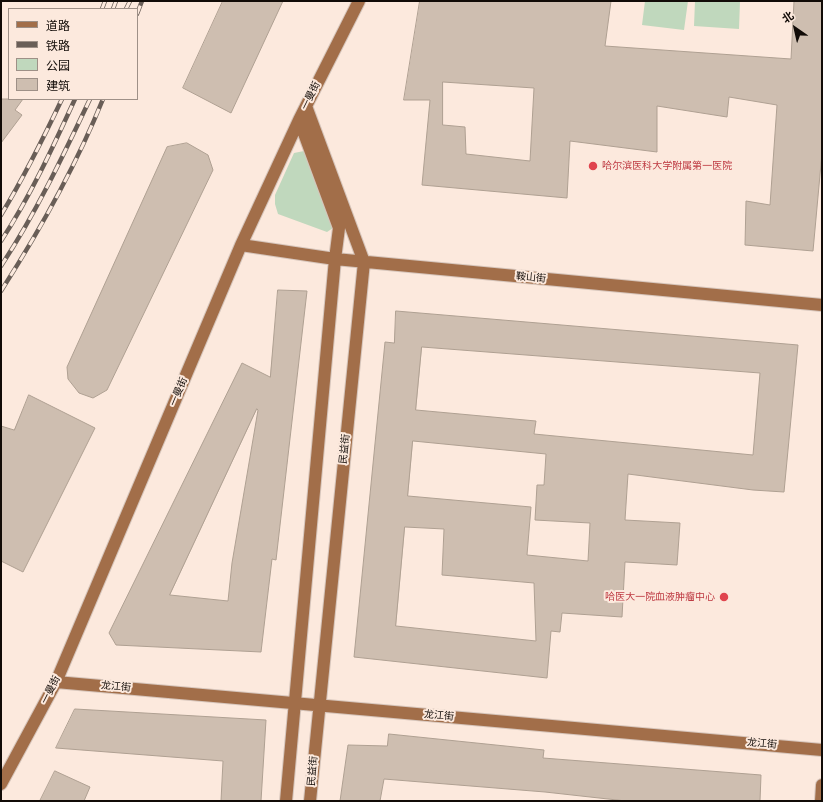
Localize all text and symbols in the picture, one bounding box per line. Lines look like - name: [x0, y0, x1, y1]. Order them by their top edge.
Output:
- legend: [8, 8, 138, 100]
- north arrow: [775, 8, 815, 48]
- text: 北: [780, 9, 796, 26]
- text: 道路: [46, 19, 70, 33]
- text: 铁路: [46, 39, 70, 53]
- text: 公园: [46, 59, 70, 73]
- text: 建筑: [46, 79, 70, 93]
- street label: 一曼街: [299, 80, 323, 112]
- marker: 哈尔滨医科大学附属第一医院: [587, 160, 599, 172]
- place label: 哈尔滨医科大学附属第一医院: [602, 160, 732, 172]
- street label: 鞍山街: [516, 271, 546, 285]
- street label: 一曼街: [168, 376, 190, 408]
- street label: 民益街: [337, 433, 353, 465]
- place label: 哈医大一院血液肿瘤中心: [605, 591, 715, 603]
- marker: 哈医大一院血液肿瘤中心: [718, 591, 730, 603]
- street label: 一曼街: [39, 674, 63, 706]
- street label: 龙江街: [101, 680, 131, 694]
- street label: 龙江街: [424, 709, 454, 723]
- street label: 龙江街: [747, 737, 777, 751]
- street label: 民益街: [306, 756, 320, 786]

